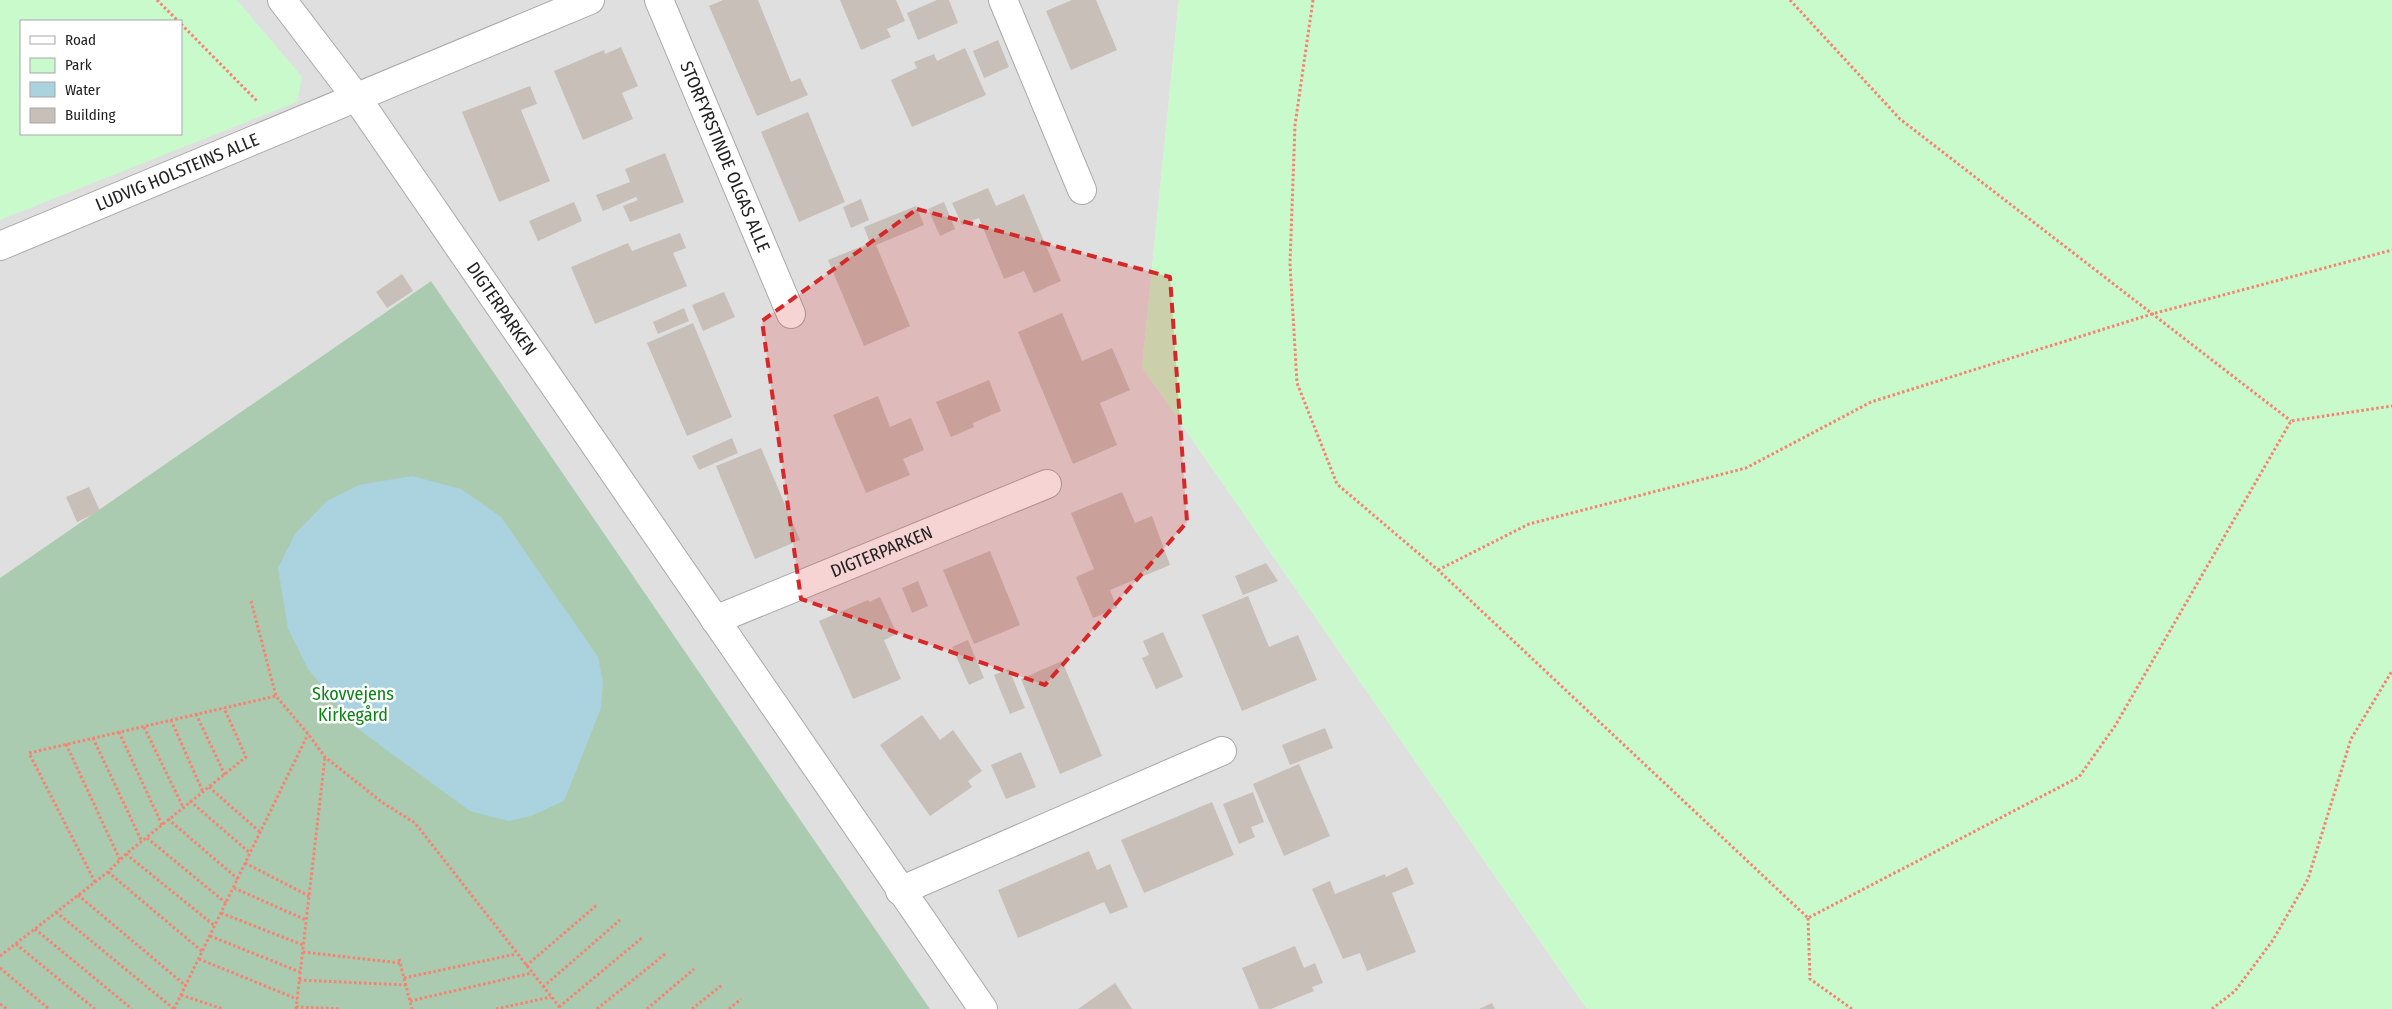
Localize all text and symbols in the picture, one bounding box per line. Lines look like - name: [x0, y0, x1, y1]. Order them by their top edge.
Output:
- legend: [20, 20, 182, 135]
- text: Road: [65, 31, 96, 49]
- text: Park: [65, 56, 92, 74]
- street label: STORFYRSTINDE OLGAS ALLE: [675, 58, 775, 255]
- text: Water: [65, 81, 101, 99]
- text: Building: [65, 106, 116, 124]
- street label: LUDVIG HOLSTEINS ALLE: [92, 128, 262, 216]
- street label: DIGTERPARKEN: [462, 258, 541, 360]
- street label: DIGTERPARKEN: [827, 521, 936, 582]
- park label: Skovvejens Kirkegård: [312, 683, 394, 726]

